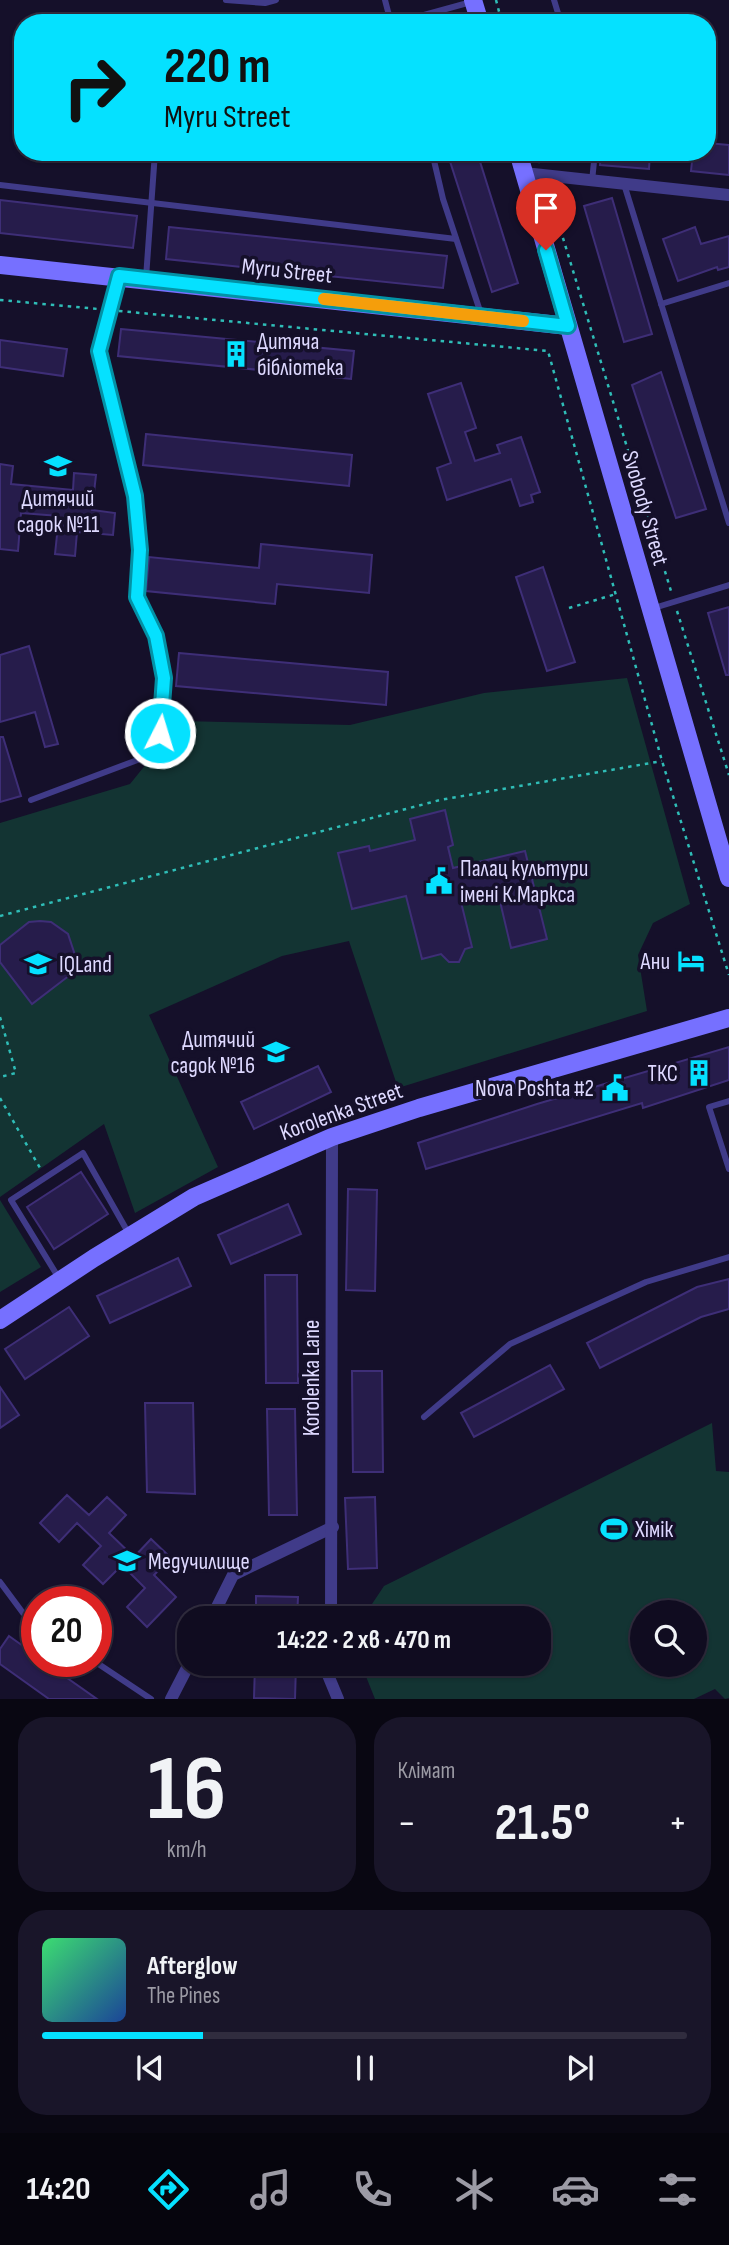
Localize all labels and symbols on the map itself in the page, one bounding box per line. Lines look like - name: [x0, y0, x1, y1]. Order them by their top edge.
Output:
- pin: [516, 178, 576, 250]
- street label: Myru Street: [240, 252, 334, 290]
- place label: Дитяча бібліотека: [257, 328, 344, 382]
- building icon: Дитяча бібліотека: [221, 339, 251, 369]
- street label: Svobody Street: [615, 448, 675, 569]
- school or university icon: Дитячий садок №11: [43, 451, 73, 481]
- place label: Дитячий садок №11: [17, 485, 99, 539]
- position arrow: [123, 696, 197, 770]
- place label: Палац культури імені К.Маркса: [460, 855, 588, 909]
- public building icon: Палац культури імені К.Маркса: [424, 866, 454, 896]
- hotel icon: Ани: [676, 946, 706, 976]
- place label: Ани: [639, 948, 670, 976]
- school or university icon: IQLand: [23, 949, 53, 979]
- place label: IQLand: [59, 951, 112, 979]
- place label: Дитячий садок №16: [170, 1026, 255, 1080]
- school or university icon: Дитячий садок №16: [261, 1037, 291, 1067]
- building icon: ТКС: [684, 1058, 714, 1088]
- place label: ТКС: [648, 1060, 678, 1088]
- public building icon: Nova Poshta #2: [600, 1073, 630, 1103]
- place label: Nova Poshta #2: [475, 1075, 594, 1103]
- street label: Korolenka Street: [276, 1077, 407, 1147]
- street label: Korolenka Lane: [298, 1320, 326, 1436]
- sports icon: Хімік: [599, 1514, 629, 1544]
- place label: Хімік: [634, 1516, 673, 1544]
- school or university icon: Медучилище: [112, 1546, 142, 1576]
- place label: Медучилище: [148, 1548, 250, 1576]
- speed limit sign: 20: [21, 1586, 112, 1677]

